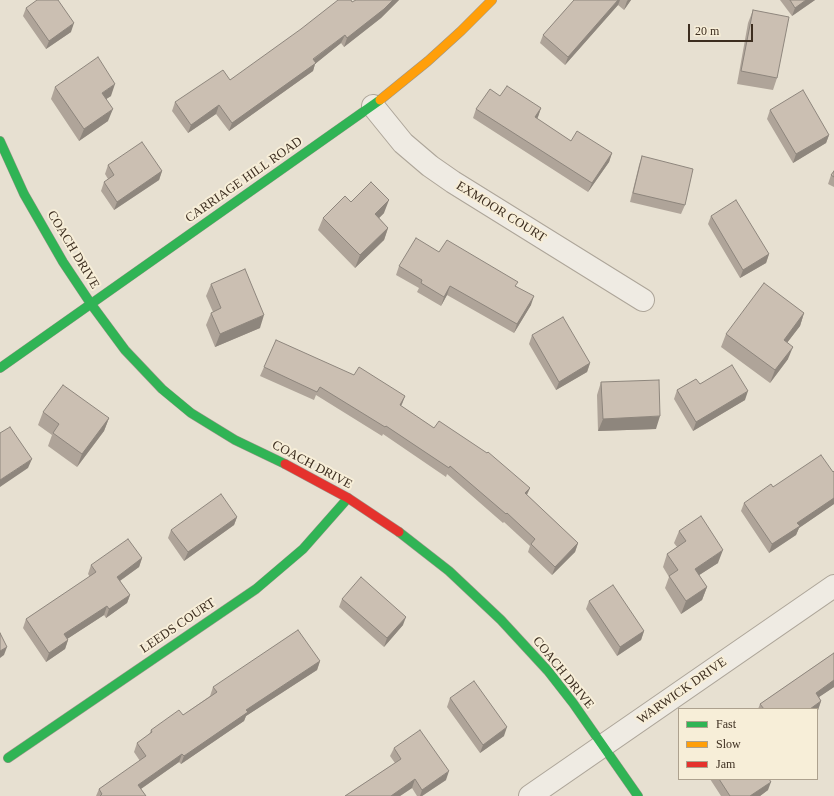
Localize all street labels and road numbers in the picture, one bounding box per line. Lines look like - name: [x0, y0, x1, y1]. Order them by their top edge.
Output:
- street label: CARRIAGE HILL ROAD: [182, 134, 306, 226]
- street label: EXMOOR COURT: [453, 178, 549, 246]
- street label: COACH DRIVE: [44, 208, 102, 292]
- street label: COACH DRIVE: [269, 437, 355, 493]
- street label: LEEDS COURT: [138, 595, 218, 657]
- street label: COACH DRIVE: [529, 634, 597, 712]
- street label: WARWICK DRIVE: [634, 654, 730, 728]

